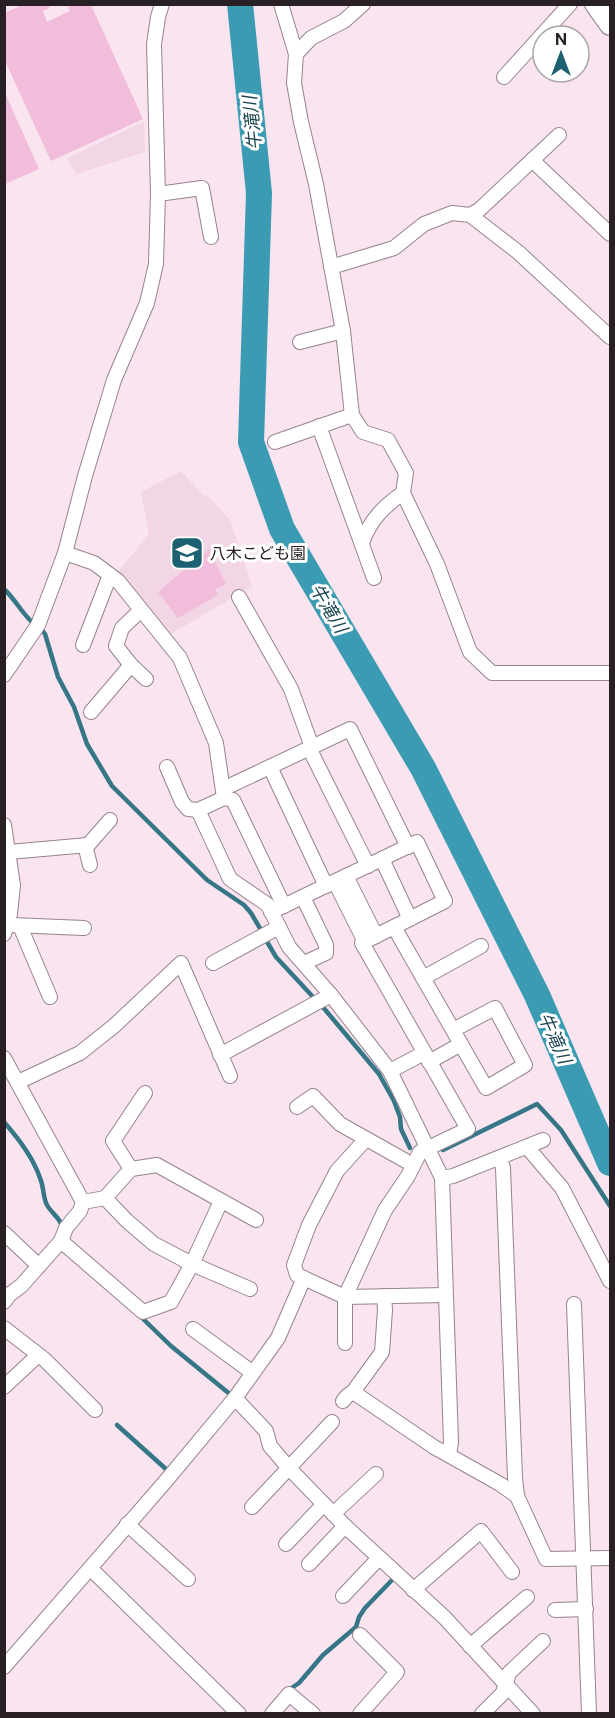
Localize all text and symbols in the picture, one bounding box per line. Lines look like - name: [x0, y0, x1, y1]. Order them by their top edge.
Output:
- north arrow: [531, 24, 591, 84]
- text: N: [555, 30, 567, 49]
- water label: 牛滝川: [239, 93, 265, 151]
- school or university icon: 八木こども園: [169, 535, 205, 571]
- place label: 八木こども園: [210, 544, 306, 563]
- water label: 牛滝川: [306, 579, 353, 638]
- water label: 牛滝川: [534, 1009, 576, 1069]

